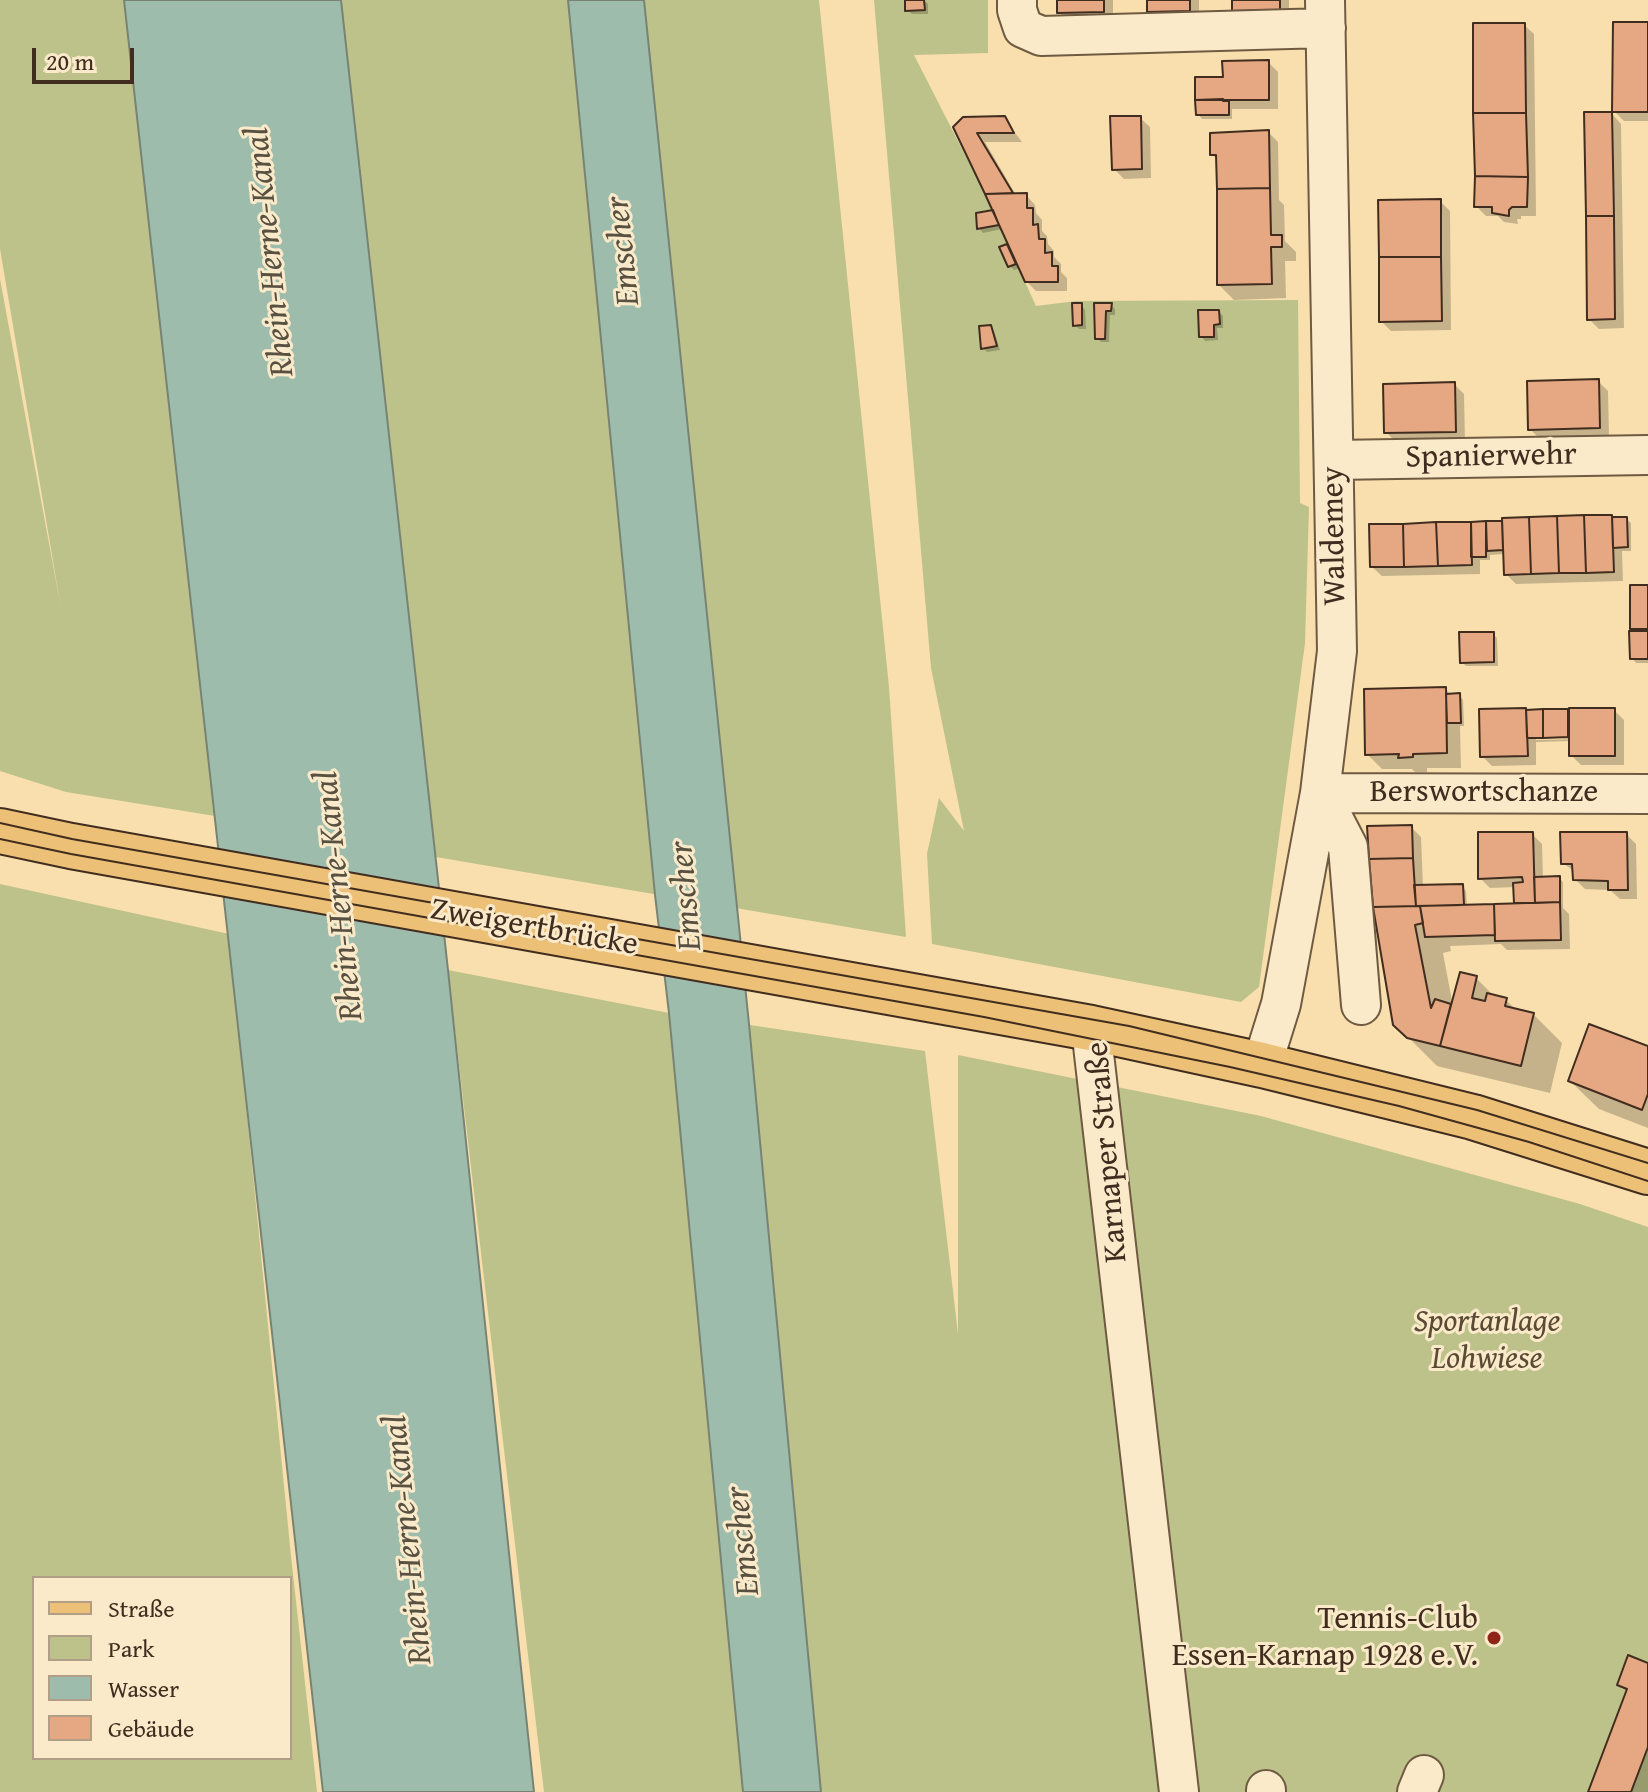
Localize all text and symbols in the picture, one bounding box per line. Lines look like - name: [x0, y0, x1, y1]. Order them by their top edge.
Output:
- scale bar: [36, 32, 138, 82]
- text: 20 m: [46, 44, 94, 79]
- water label: Rhein-Herne-Kanal: [238, 125, 304, 379]
- water label: Emscher: [598, 194, 650, 308]
- street label: Spanierwehr: [1405, 436, 1577, 478]
- street label: Waldemey: [1315, 466, 1355, 606]
- water label: Rhein-Herne-Kanal: [307, 769, 373, 1023]
- street label: Berswortschanze: [1370, 774, 1598, 812]
- water label: Emscher: [662, 839, 712, 953]
- street label: Zweigertbrücke: [427, 891, 641, 965]
- street label: Karnaper Straße: [1079, 1040, 1137, 1264]
- park label: Sportanlage Lohwiese: [1414, 1304, 1560, 1379]
- water label: Rhein-Herne-Kanal: [376, 1413, 442, 1667]
- water label: Emscher: [718, 1484, 770, 1598]
- legend: [32, 1576, 292, 1760]
- text: Straße: [108, 1591, 175, 1626]
- place label: Tennis-Club Essen-Karnap 1928 e.V.: [1172, 1601, 1478, 1676]
- marker: Tennis-Club Essen-Karnap 1928 e.V.: [1485, 1629, 1503, 1647]
- text: Park: [108, 1631, 154, 1666]
- text: Wasser: [108, 1671, 179, 1706]
- text: Gebäude: [108, 1711, 194, 1746]

